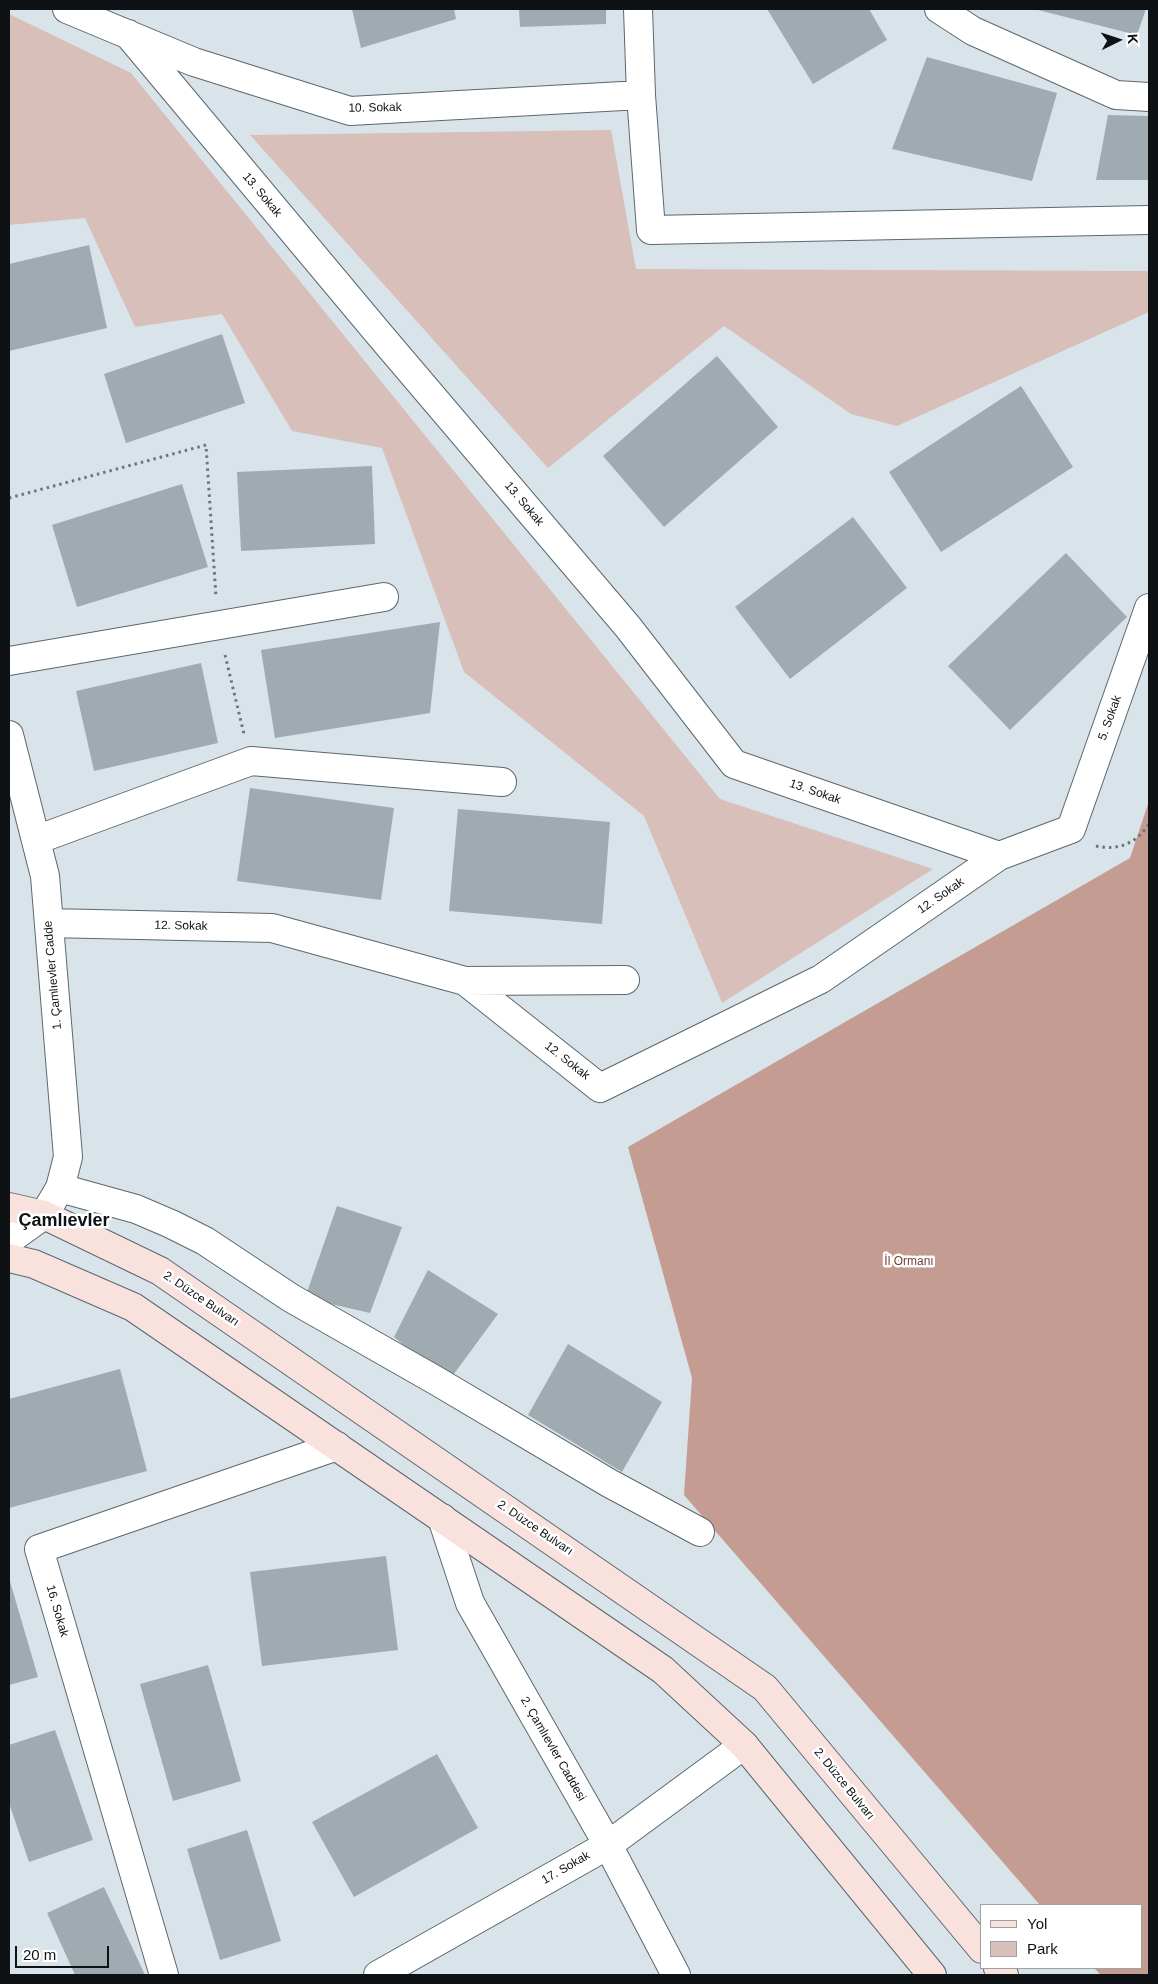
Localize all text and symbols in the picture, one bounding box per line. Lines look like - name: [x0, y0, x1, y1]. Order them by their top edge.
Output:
- north arrow: [1093, 15, 1143, 65]
- text: K: [1125, 33, 1141, 45]
- street label: 10. Sokak: [348, 100, 402, 116]
- street label: 13. Sokak: [239, 170, 285, 220]
- street label: 13. Sokak: [501, 479, 547, 529]
- street label: 5. Sokak: [1095, 694, 1125, 742]
- street label: 13. Sokak: [787, 777, 843, 807]
- street label: 12. Sokak: [915, 875, 967, 917]
- street label: 12. Sokak: [154, 918, 208, 934]
- street label: 1. Çamlıevler Cadde: [41, 920, 65, 1030]
- street label: 12. Sokak: [542, 1039, 592, 1083]
- district label: Çamlıevler: [18, 1210, 110, 1232]
- park label: İl Ormanı: [884, 1255, 934, 1269]
- street label: 2. Düzce Bulvarı: [160, 1268, 242, 1330]
- street label: 2. Düzce Bulvarı: [494, 1497, 576, 1559]
- street label: 16. Sokak: [43, 1583, 71, 1639]
- street label: 2. Çamlıevler Caddesi: [517, 1694, 589, 1804]
- street label: 2. Düzce Bulvarı: [811, 1745, 877, 1823]
- street label: 17. Sokak: [539, 1848, 593, 1888]
- legend: [980, 1904, 1143, 1969]
- text: Yol: [1027, 1915, 1047, 1932]
- scale bar: [18, 1936, 111, 1968]
- text: Park: [1027, 1940, 1058, 1957]
- text: 20 m: [23, 1946, 56, 1963]

